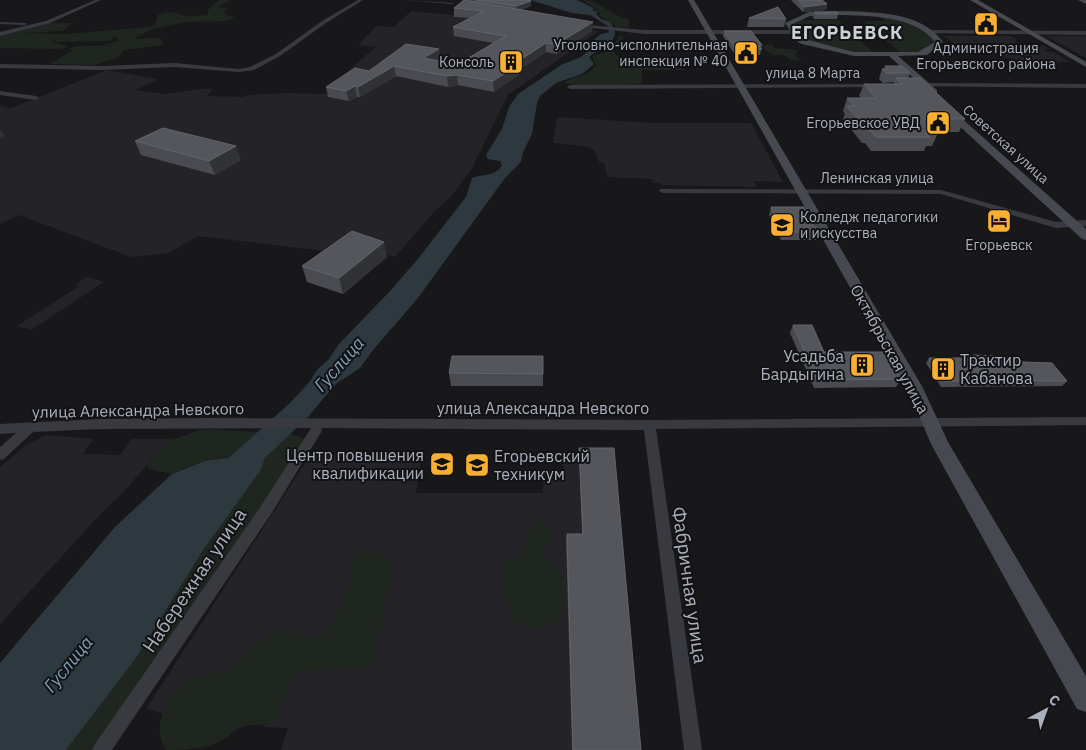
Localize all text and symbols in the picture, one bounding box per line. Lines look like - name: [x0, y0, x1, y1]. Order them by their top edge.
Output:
- public building icon: Администрация Егорьевского района: [973, 11, 999, 37]
- district label: ЕГОРЬЕВСК: [791, 21, 903, 44]
- place label: Уголовно-исполнительная инспекция № 40: [553, 36, 728, 70]
- place label: Администрация Егорьевского района: [916, 39, 1056, 73]
- public building icon: Уголовно-исполнительная инспекция № 40: [733, 40, 759, 66]
- building icon: Консоль: [498, 49, 524, 75]
- place label: Консоль: [439, 53, 494, 71]
- street label: улица 8 Марта: [766, 64, 861, 82]
- street label: Советская улица: [959, 101, 1053, 188]
- public building icon: Егорьевское УВД: [925, 110, 951, 136]
- place label: Егорьевское УВД: [806, 114, 920, 132]
- street label: Ленинская улица: [820, 169, 934, 187]
- place label: Колледж педагогики и искусства: [800, 208, 938, 242]
- hotel icon: Егорьевск: [986, 208, 1012, 234]
- school or university icon: Колледж педагогики и искусства: [769, 212, 795, 238]
- place label: Егорьевск: [965, 236, 1033, 254]
- street label: Октябрьская улица: [846, 281, 934, 417]
- water label: Гуслица: [309, 332, 369, 396]
- place label: Усадьба Бардыгина: [761, 346, 844, 384]
- place label: Трактир Кабанова: [960, 350, 1033, 388]
- building icon: Усадьба Бардыгина: [849, 352, 875, 378]
- building icon: Трактир Кабанова: [930, 356, 956, 382]
- street label: улица Александра Невского: [32, 398, 244, 422]
- street label: улица Александра Невского: [437, 398, 649, 418]
- place label: Центр повышения квалификации: [286, 445, 424, 483]
- place label: Егорьевский техникум: [494, 446, 590, 484]
- school or university icon: Центр повышения квалификации: [429, 451, 455, 477]
- school or university icon: Егорьевский техникум: [464, 452, 490, 478]
- street label: Набережная улица: [137, 503, 251, 657]
- street label: Фабричная улица: [667, 505, 713, 665]
- water label: Гуслица: [38, 631, 98, 697]
- north arrow: [1021, 685, 1071, 735]
- text: С: [1045, 690, 1064, 710]

